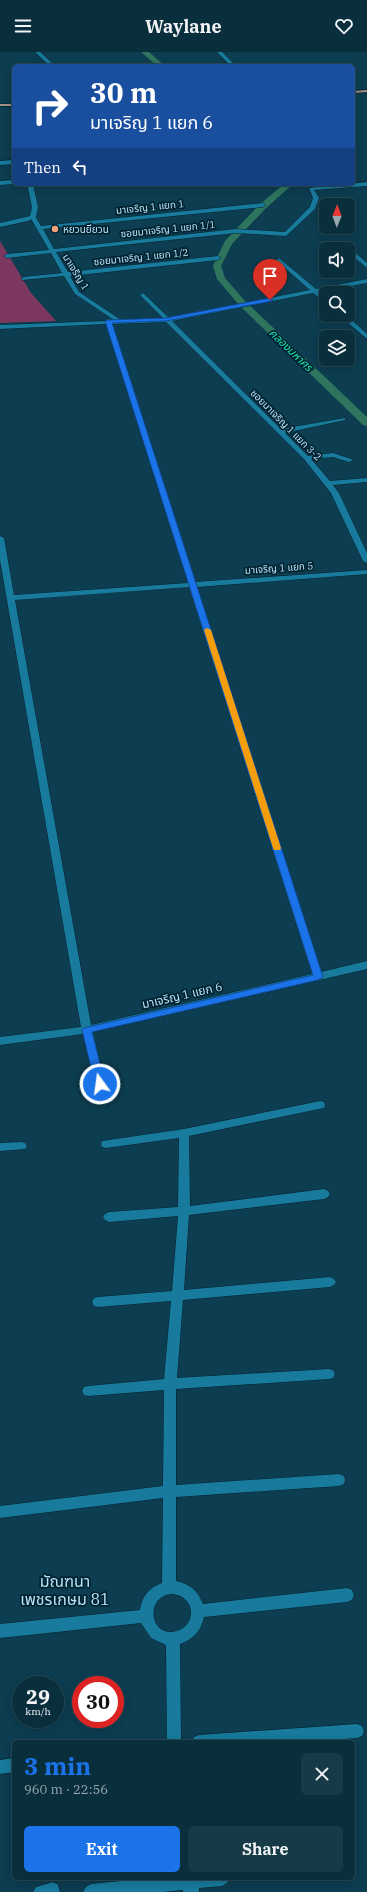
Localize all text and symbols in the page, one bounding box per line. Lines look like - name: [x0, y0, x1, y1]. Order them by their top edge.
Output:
- icon: menu: [12, 15, 34, 37]
- text: Waylane: [145, 15, 222, 38]
- icon: heart: [333, 15, 355, 37]
- text: 30 m: [90, 74, 157, 111]
- icon: right: [24, 80, 76, 132]
- text: มาเจริญ 1 แยก 6: [90, 111, 213, 134]
- icon: left: [69, 156, 91, 178]
- text: Then: [24, 158, 61, 177]
- street label: มาเจริญ 1 แยก 1: [115, 197, 185, 217]
- north arrow: [319, 198, 355, 234]
- map controls: [319, 198, 355, 366]
- street label: ซอยมาเจริญ 1 แยก 1/1: [120, 218, 216, 240]
- place label: หยวนยียวน: [63, 223, 109, 236]
- marker: หยวนยียวน: [50, 224, 60, 234]
- button: sound: [319, 242, 355, 278]
- street label: ซอยมาเจริญ 1 แยก 1/2: [93, 246, 189, 268]
- street label: มาเจริญ 1: [60, 251, 92, 293]
- pin: [253, 259, 287, 300]
- icon: arrive: [259, 265, 281, 287]
- button: search: [319, 286, 355, 322]
- water label: คลองมหาศร: [266, 326, 317, 375]
- button: layers: [319, 330, 355, 366]
- street label: ซอยมาเจริญ 1 แยก 3-2: [248, 387, 324, 463]
- street label: มาเจริญ 1 แยก 5: [244, 559, 314, 577]
- street label: มาเจริญ 1 แยก 6: [140, 978, 224, 1012]
- position arrow: [79, 1063, 121, 1105]
- district label: มัณฑนา เพชรเกษม 81: [20, 1571, 110, 1609]
- speed limit sign: 30: [72, 1676, 124, 1728]
- text: 29: [26, 1683, 50, 1710]
- text: km/h: [25, 1705, 51, 1718]
- text: 3 min: [24, 1750, 91, 1782]
- button: close: [301, 1753, 343, 1795]
- text: 960 m · 22:56: [24, 1781, 108, 1798]
- button: Exit: [24, 1826, 180, 1872]
- button: Share: [188, 1826, 343, 1872]

